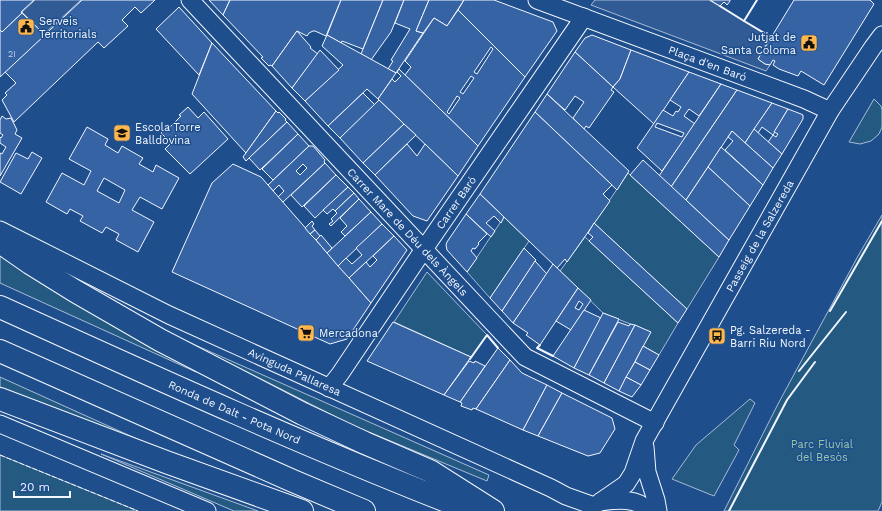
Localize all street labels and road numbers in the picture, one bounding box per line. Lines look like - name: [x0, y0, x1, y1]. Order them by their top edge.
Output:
- street label: Plaça d'en Baró: [667, 43, 749, 84]
- street label: Carrer Mare de Déu dels Àngels: [345, 165, 471, 298]
- street label: Carrer Baró: [433, 173, 479, 231]
- street label: Passeig de la Salzereda: [723, 178, 796, 294]
- street label: Avinguda Pallaresa: [246, 345, 343, 398]
- street label: Ronda de Dalt - Pota Nord: [167, 378, 302, 447]

